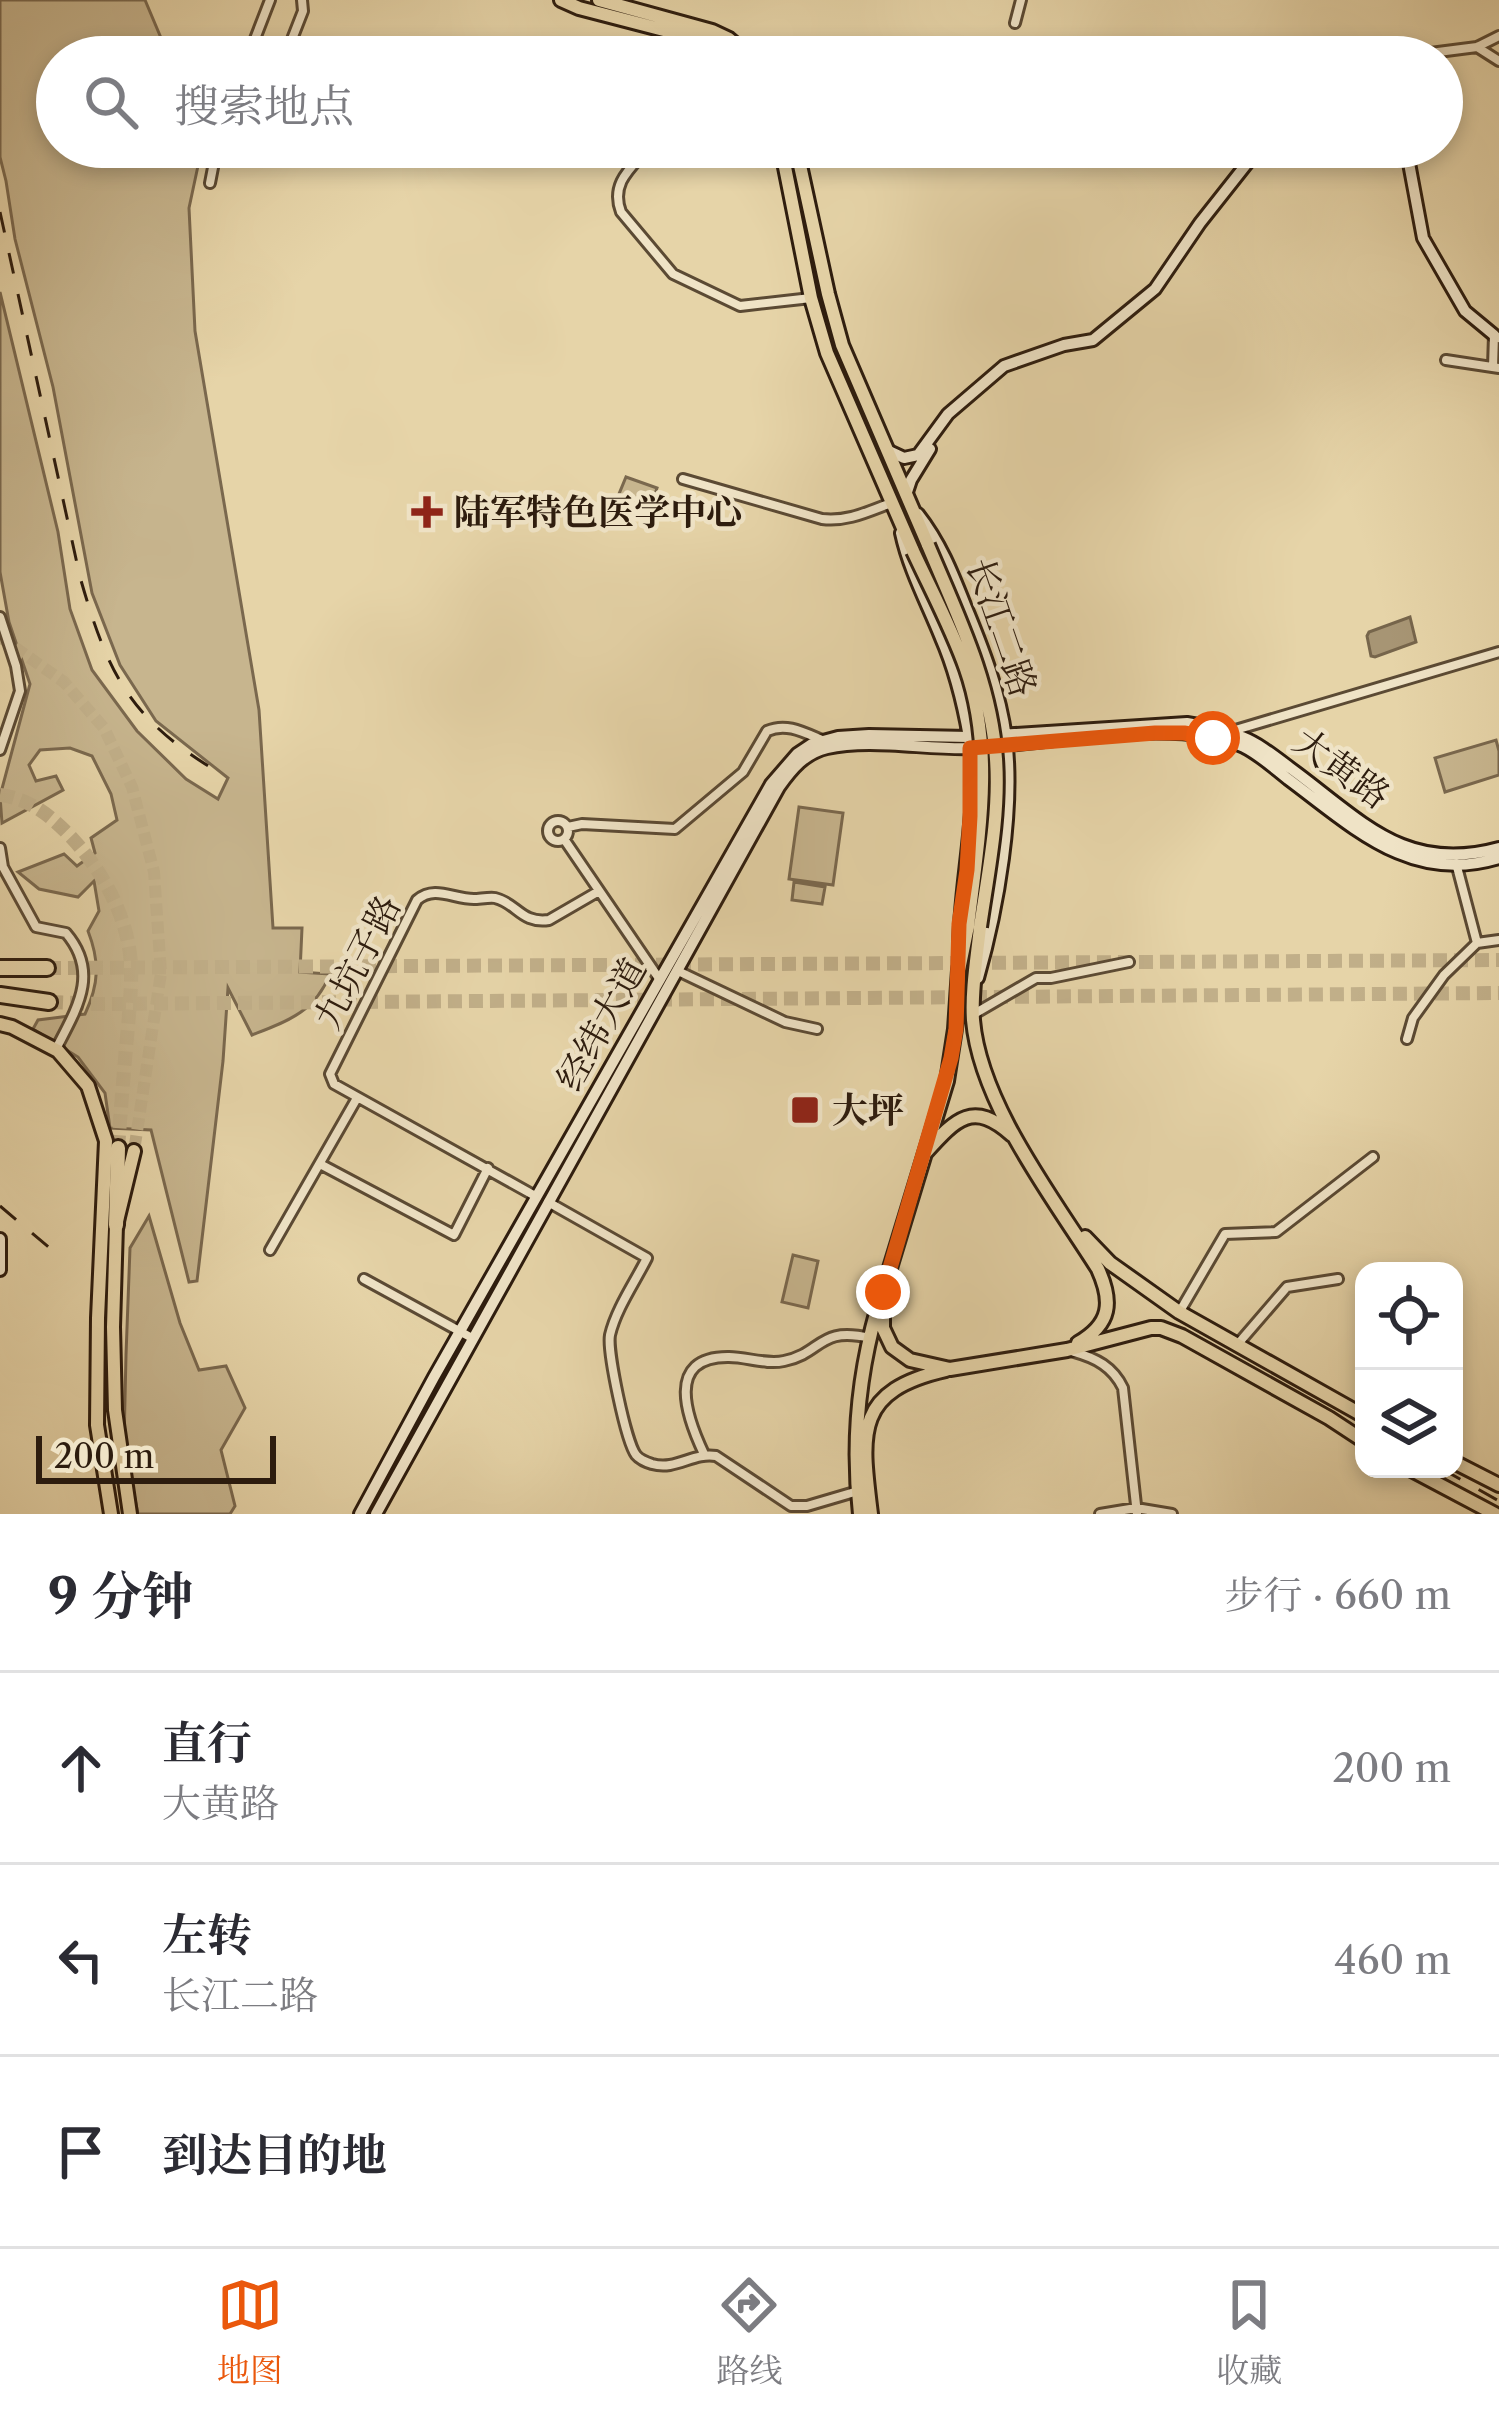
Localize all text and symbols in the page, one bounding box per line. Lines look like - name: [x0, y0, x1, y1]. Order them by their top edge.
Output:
- search box: [36, 36, 1463, 168]
- icon: search: [78, 69, 144, 135]
- text: 搜索地点: [174, 78, 354, 134]
- place label: 陆军特色医学中心: [454, 490, 742, 534]
- marker: 陆军特色医学中心: [411, 496, 443, 528]
- street label: 长江二路: [958, 552, 1046, 702]
- route start: [1186, 711, 1240, 765]
- street label: 大黄路: [1285, 718, 1399, 818]
- street label: 九坑子路: [305, 888, 409, 1036]
- street label: 经纬大道: [547, 950, 655, 1098]
- place label: 大坪: [832, 1088, 904, 1132]
- marker: 大坪: [789, 1094, 821, 1126]
- map controls: [1355, 1262, 1463, 1478]
- button: locate: [1355, 1262, 1463, 1370]
- route end: [856, 1265, 910, 1319]
- button: layers: [1355, 1370, 1463, 1478]
- scale bar: [36, 1430, 276, 1483]
- text: 200 m: [54, 1436, 154, 1477]
- text: 9 分钟: [48, 1565, 193, 1627]
- text: 步行 · 660 m: [1224, 1571, 1451, 1619]
- text: 直行: [162, 1715, 252, 1771]
- icon: ahead: [48, 1735, 114, 1801]
- text: 200 m: [1332, 1744, 1451, 1792]
- text: 大黄路: [162, 1779, 279, 1827]
- text: 左转: [162, 1907, 252, 1963]
- icon: left: [48, 1927, 114, 1993]
- text: 460 m: [1334, 1936, 1451, 1984]
- text: 长江二路: [162, 1971, 318, 2019]
- icon: arrive: [48, 2119, 114, 2185]
- text: 到达目的地: [162, 2127, 387, 2183]
- tab: 地图: [217, 2272, 283, 2391]
- tab: 路线: [716, 2272, 782, 2391]
- tab: 收藏: [1216, 2272, 1282, 2391]

